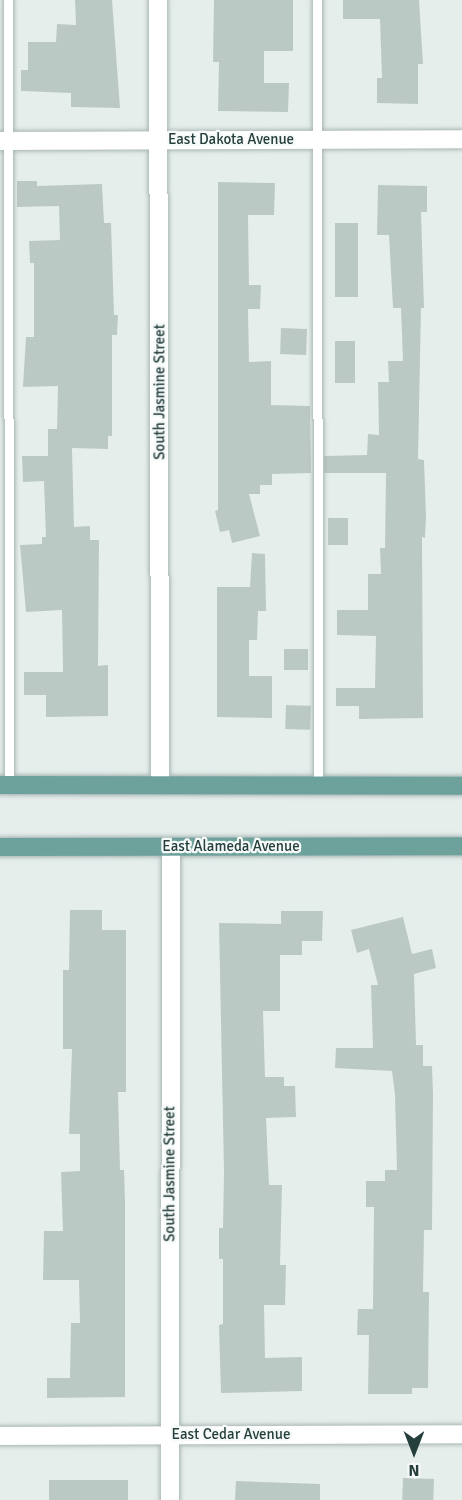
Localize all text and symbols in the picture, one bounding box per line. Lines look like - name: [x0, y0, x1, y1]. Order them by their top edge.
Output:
- street label: East Dakota Avenue: [168, 131, 294, 149]
- street label: South Jasmine Street: [151, 324, 169, 460]
- street label: East Alameda Avenue: [162, 838, 300, 856]
- street label: South Jasmine Street: [161, 1106, 179, 1242]
- north arrow: [384, 1422, 444, 1482]
- street label: East Cedar Avenue: [172, 1426, 290, 1444]
- text: N: [408, 1460, 420, 1480]

